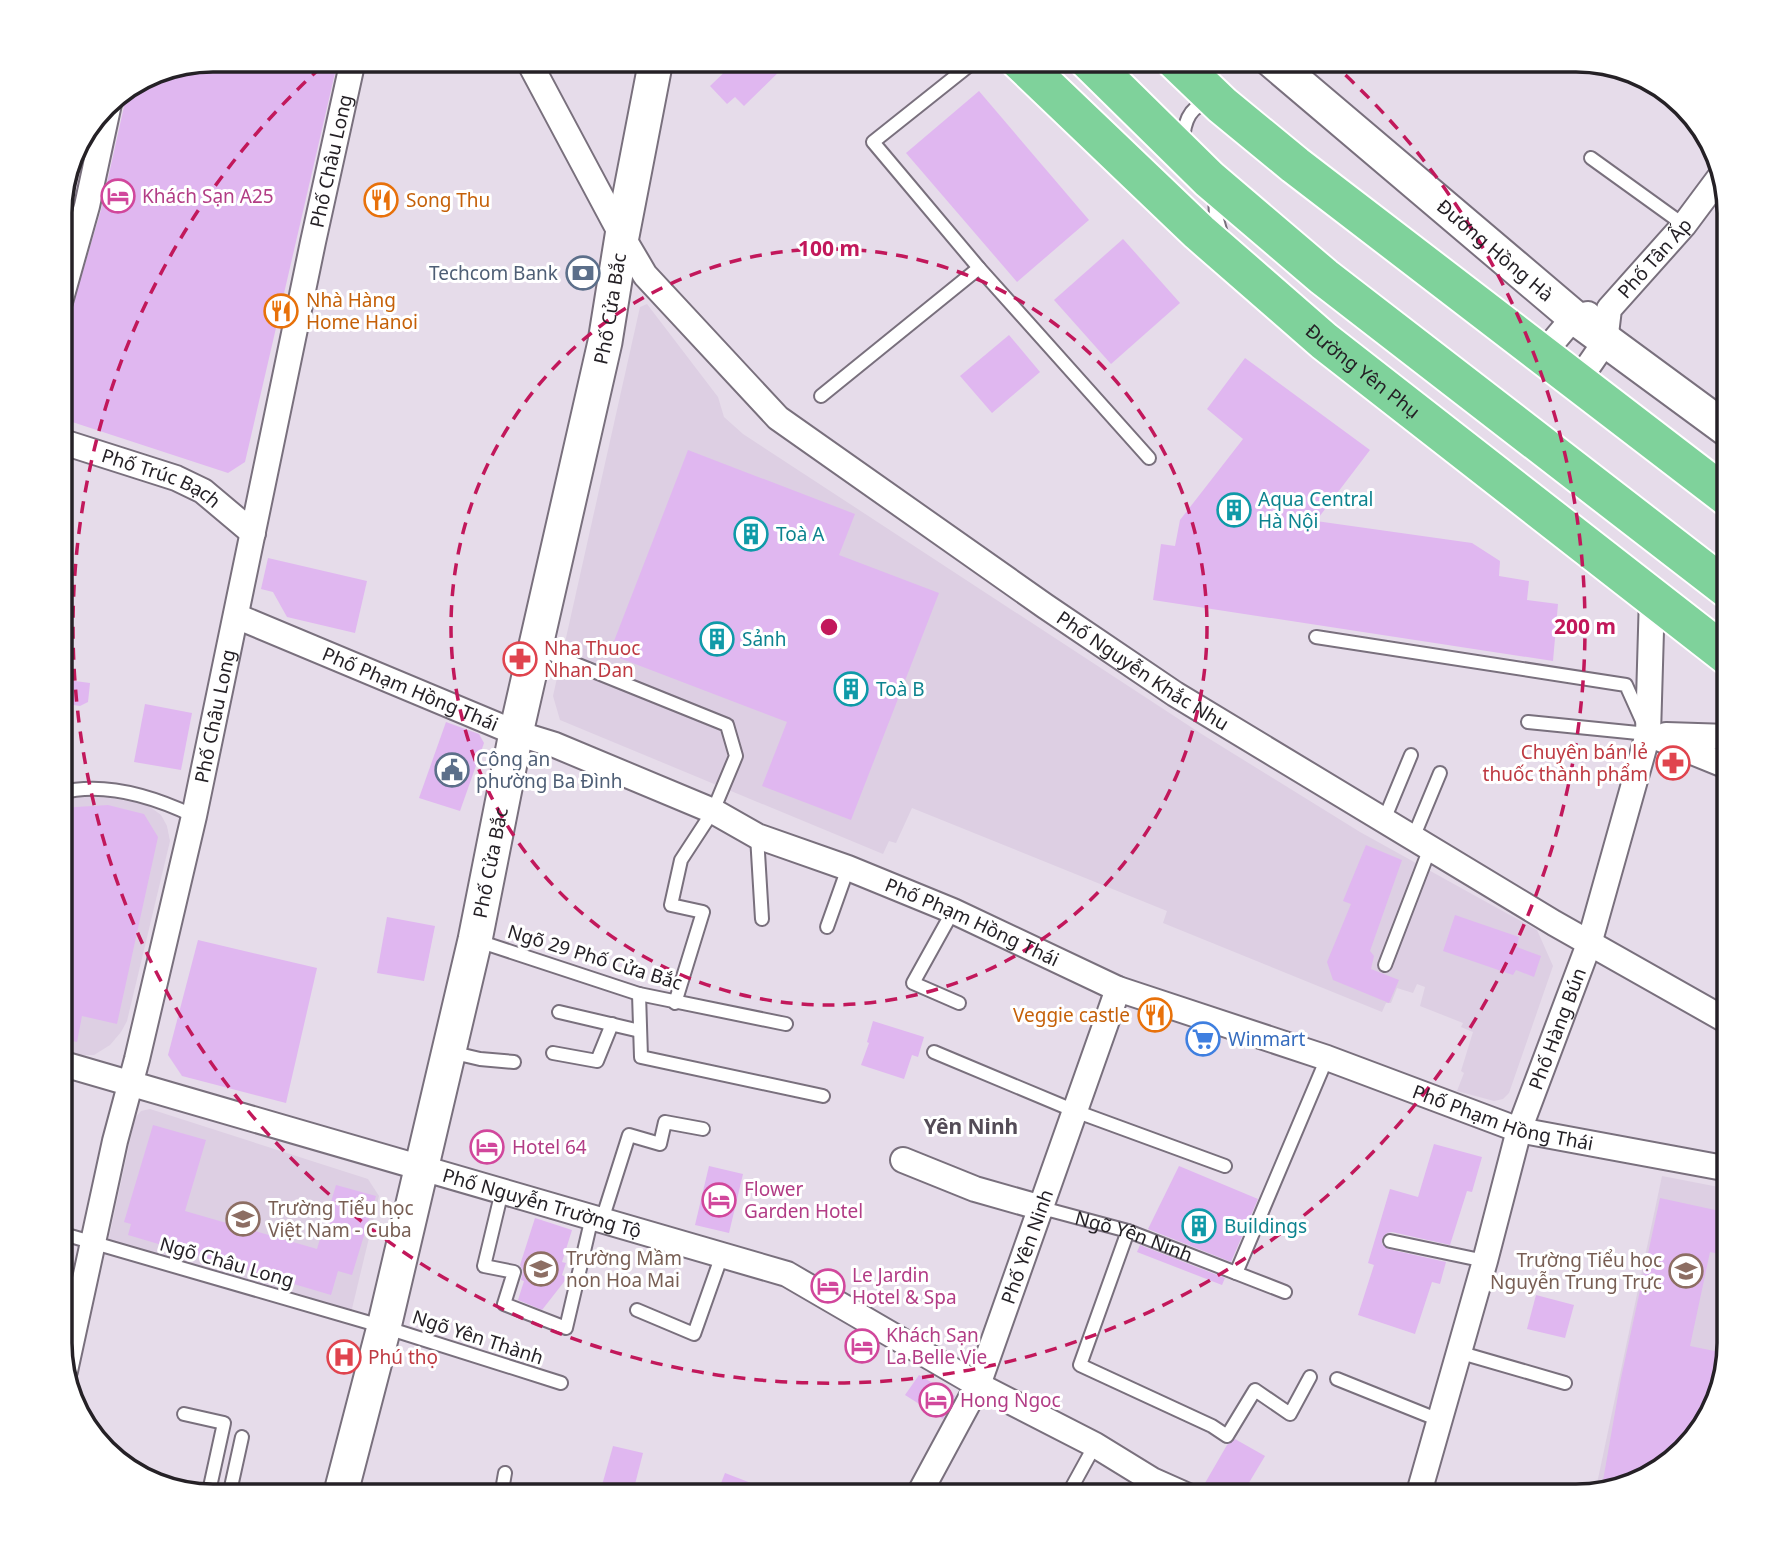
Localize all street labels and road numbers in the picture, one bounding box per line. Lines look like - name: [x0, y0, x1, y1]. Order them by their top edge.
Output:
- street label: Phố Châu Long: [304, 92, 358, 230]
- street label: Đường Hồng Hà: [1431, 193, 1559, 307]
- street label: Phố Tân Ấp: [1612, 212, 1697, 304]
- street label: Phố Cửa Bắc: [587, 251, 632, 367]
- street label: Đường Yên Phụ: [1300, 318, 1426, 424]
- street label: Phố Trúc Bạch: [98, 442, 226, 514]
- street label: Phố Nguyễn Khắc Nhu: [1052, 605, 1234, 737]
- street label: Phố Phạm Hồng Thái: [319, 641, 502, 737]
- street label: Phố Châu Long: [188, 647, 241, 785]
- street label: Phố Cửa Bắc: [467, 805, 514, 920]
- street label: Phố Phạm Hồng Thái: [881, 872, 1064, 972]
- street label: Ngõ 29 Phố Cửa Bắc: [504, 918, 686, 996]
- street label: Phố Hàng Bún: [1522, 964, 1592, 1093]
- street label: Phố Phạm Hồng Thái: [1409, 1078, 1596, 1157]
- street label: Phố Nguyễn Trường Tộ: [440, 1162, 645, 1244]
- street label: Phố Yên Ninh: [995, 1186, 1059, 1307]
- street label: Ngõ Yên Ninh: [1072, 1204, 1196, 1268]
- street label: Ngõ Châu Long: [157, 1230, 297, 1294]
- street label: Ngõ Yên Thành: [409, 1304, 547, 1370]

